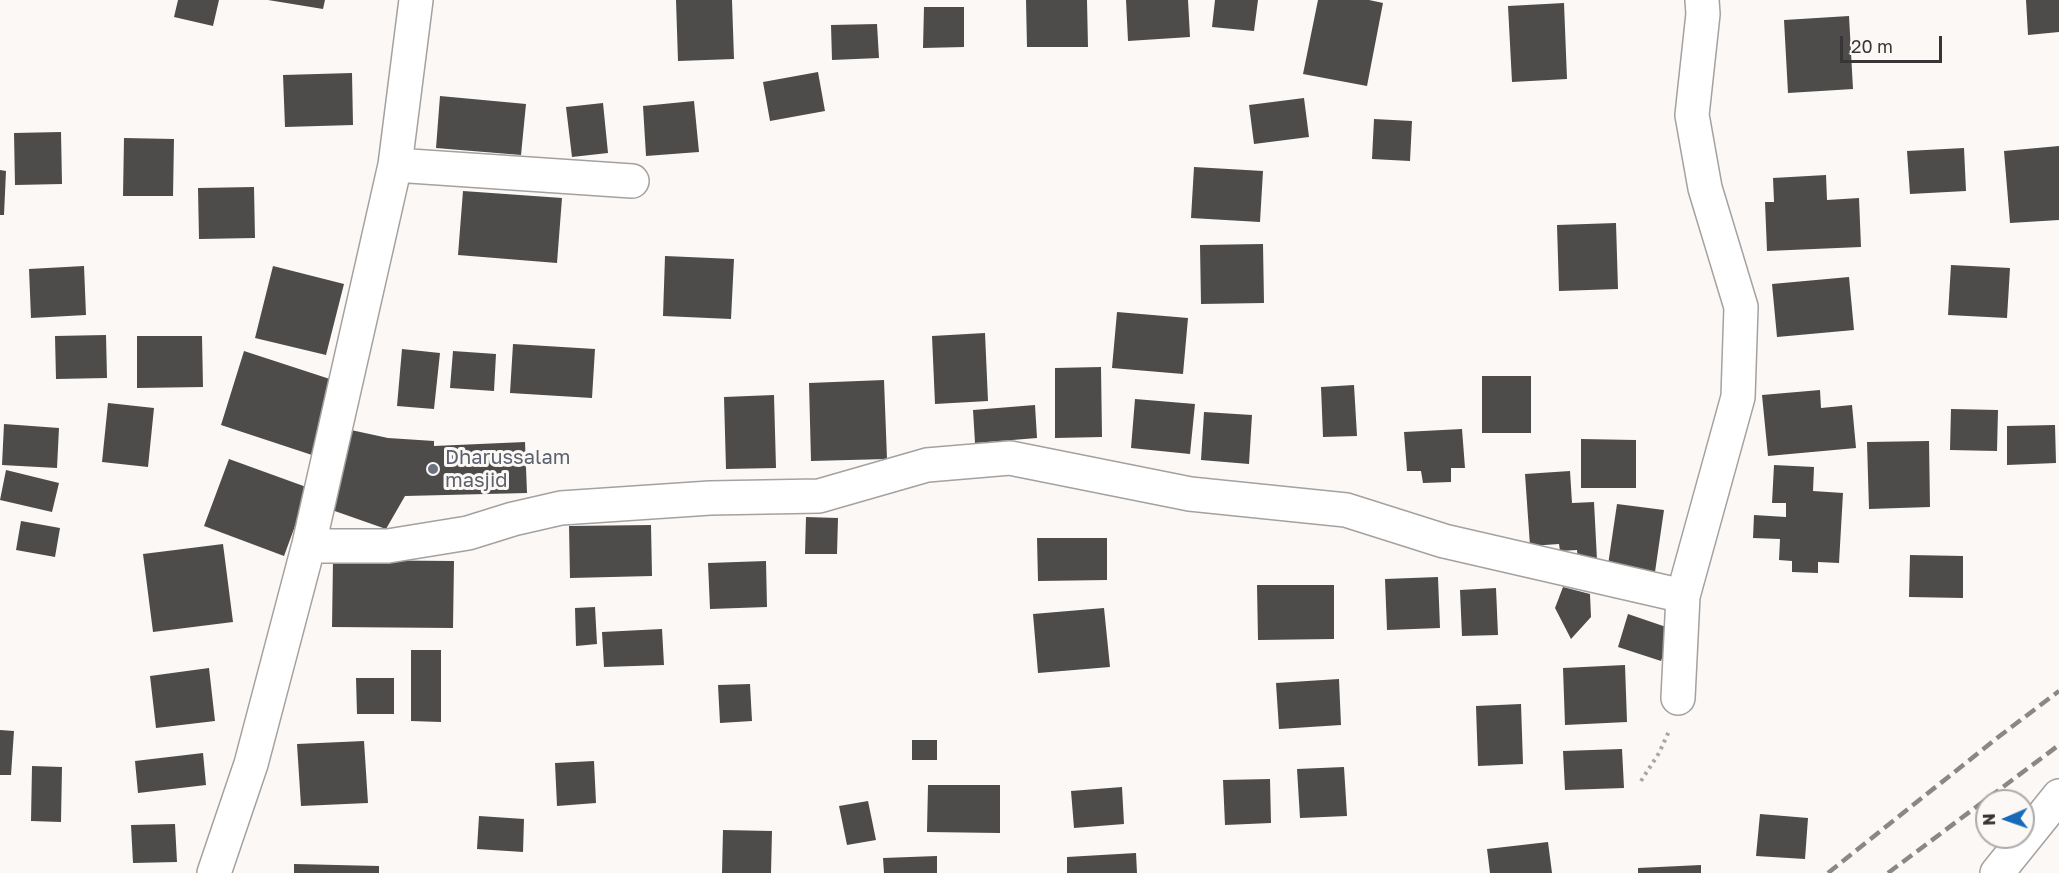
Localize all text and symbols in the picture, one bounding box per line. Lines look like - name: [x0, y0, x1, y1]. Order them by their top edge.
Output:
- scale bar: [1843, 24, 1945, 62]
- text: 20 m: [1851, 35, 1893, 57]
- place label: Dharussalam masjid: [445, 446, 570, 493]
- marker: Dharussalam masjid: [426, 462, 440, 476]
- north arrow: [1975, 789, 2035, 849]
- text: N: [1979, 813, 1999, 826]

